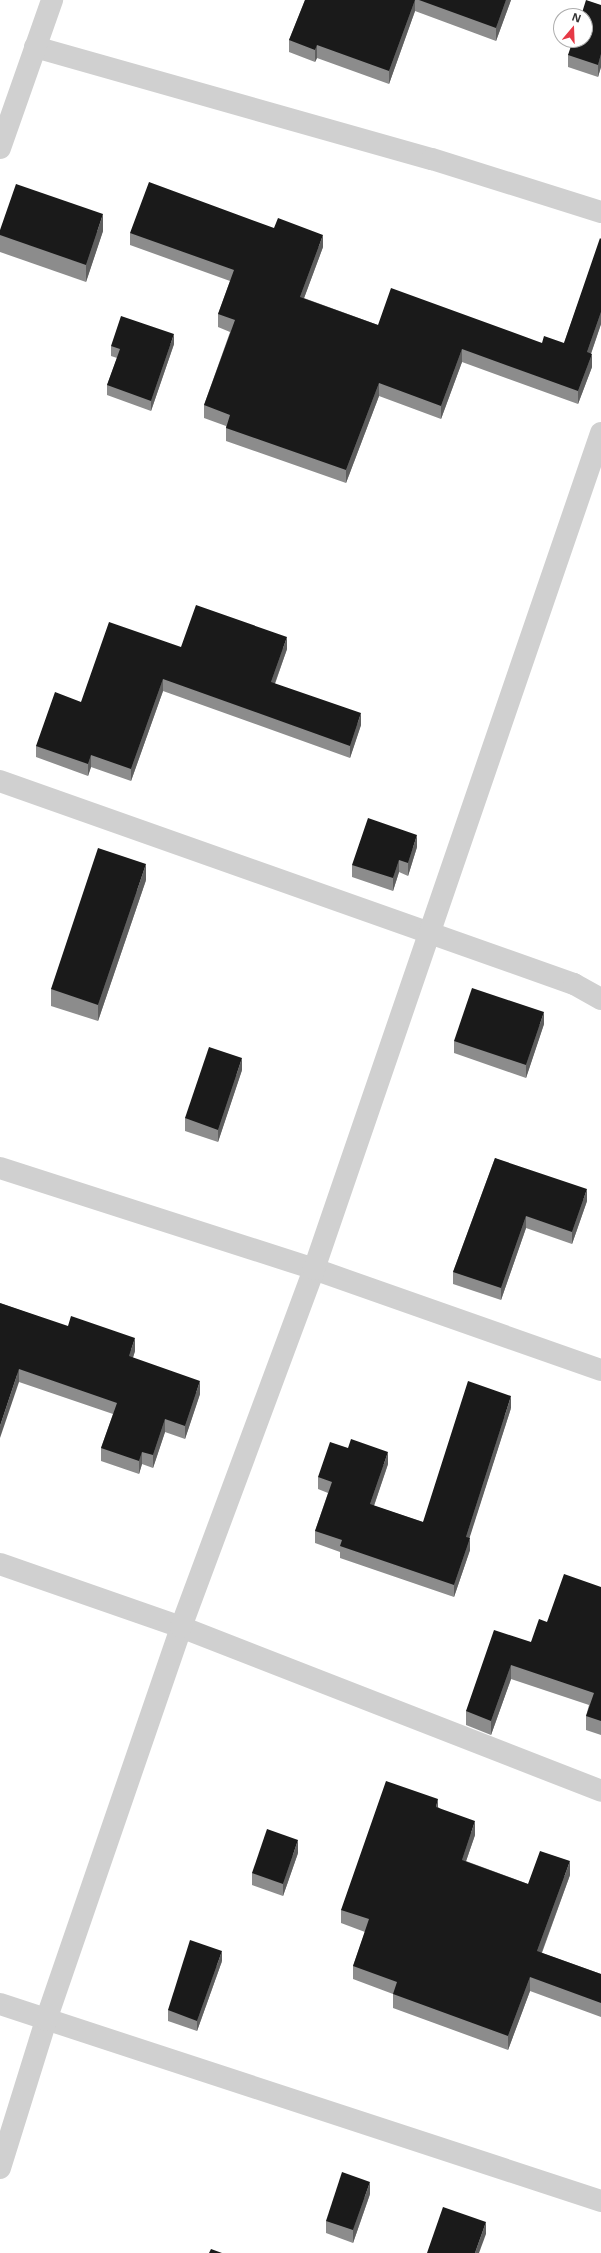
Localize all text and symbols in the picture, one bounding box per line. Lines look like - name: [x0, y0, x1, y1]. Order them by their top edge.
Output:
- north arrow: [553, 8, 593, 48]
- text: N: [570, 9, 583, 26]

